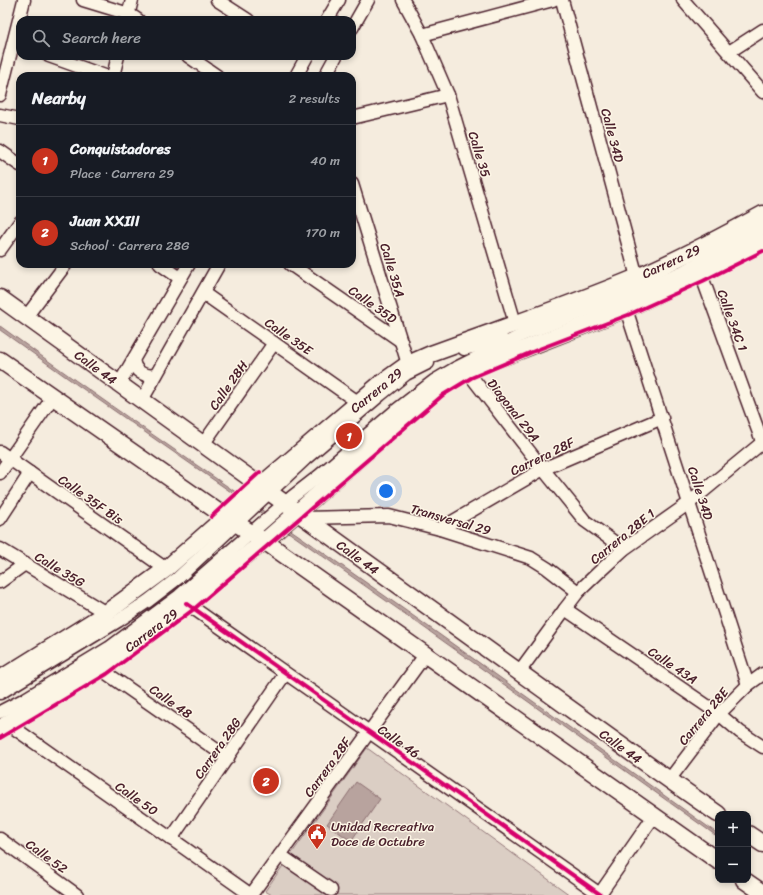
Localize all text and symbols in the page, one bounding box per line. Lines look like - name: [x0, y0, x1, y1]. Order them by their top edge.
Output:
- search box: [16, 16, 356, 60]
- text: Search here: [62, 25, 141, 51]
- icon: search: [30, 27, 52, 49]
- text: Nearby: [32, 83, 86, 113]
- text: 2 results: [289, 87, 340, 110]
- street label: Calle 34D: [594, 106, 631, 165]
- street label: Calle 35: [462, 128, 497, 180]
- text: Conquistadores: [70, 136, 171, 162]
- text: 1: [42, 149, 48, 172]
- text: 40 m: [310, 149, 340, 172]
- text: Place · Carrera 29: [70, 162, 174, 185]
- text: Juan XXIII: [70, 208, 140, 234]
- text: 2: [41, 221, 49, 244]
- text: 170 m: [305, 221, 340, 244]
- text: School · Carrera 28G: [70, 234, 189, 257]
- street label: Carrera 29: [638, 238, 704, 285]
- street label: Calle 35A: [373, 240, 412, 300]
- street label: Calle 35D: [344, 279, 402, 330]
- street label: Calle 34C 1: [711, 286, 754, 355]
- street label: Calle 35E: [260, 311, 318, 362]
- street label: Calle 44: [69, 344, 122, 391]
- street label: Calle 28H: [203, 355, 255, 415]
- street label: Carrera 29: [345, 362, 408, 419]
- street label: Diagonal 29A: [481, 373, 546, 447]
- pin: 1: [336, 421, 362, 451]
- street label: Carrera 28F: [506, 430, 579, 482]
- street label: Calle 34D: [681, 463, 720, 523]
- street label: Calle 35F Bis: [53, 468, 129, 531]
- your location: [376, 481, 396, 501]
- street label: Transversal 29: [408, 497, 494, 542]
- street label: Carrera 28E 1: [584, 502, 660, 570]
- street label: Calle 44: [331, 534, 384, 581]
- street label: Calle 35G: [30, 545, 89, 594]
- street label: Carrera 29: [119, 602, 183, 658]
- street label: Calle 43A: [643, 640, 702, 691]
- street label: Calle 48: [144, 678, 197, 725]
- street label: Carrera 28E: [672, 682, 735, 750]
- street label: Carrera 28G: [188, 713, 247, 784]
- street label: Calle 46: [373, 718, 425, 764]
- street label: Calle 44: [594, 723, 647, 770]
- street label: Carrera 28F: [298, 732, 358, 802]
- pin: 2: [253, 766, 279, 796]
- street label: Calle 50: [110, 775, 163, 822]
- map controls: [715, 811, 751, 883]
- button: +: [715, 811, 751, 847]
- place label: Unidad Recreativa Doce de Octubre: [331, 815, 435, 853]
- public building icon: Unidad Recreativa Doce de Octubre: [306, 822, 328, 850]
- street label: Calle 52: [21, 833, 73, 880]
- button: −: [715, 847, 751, 883]

